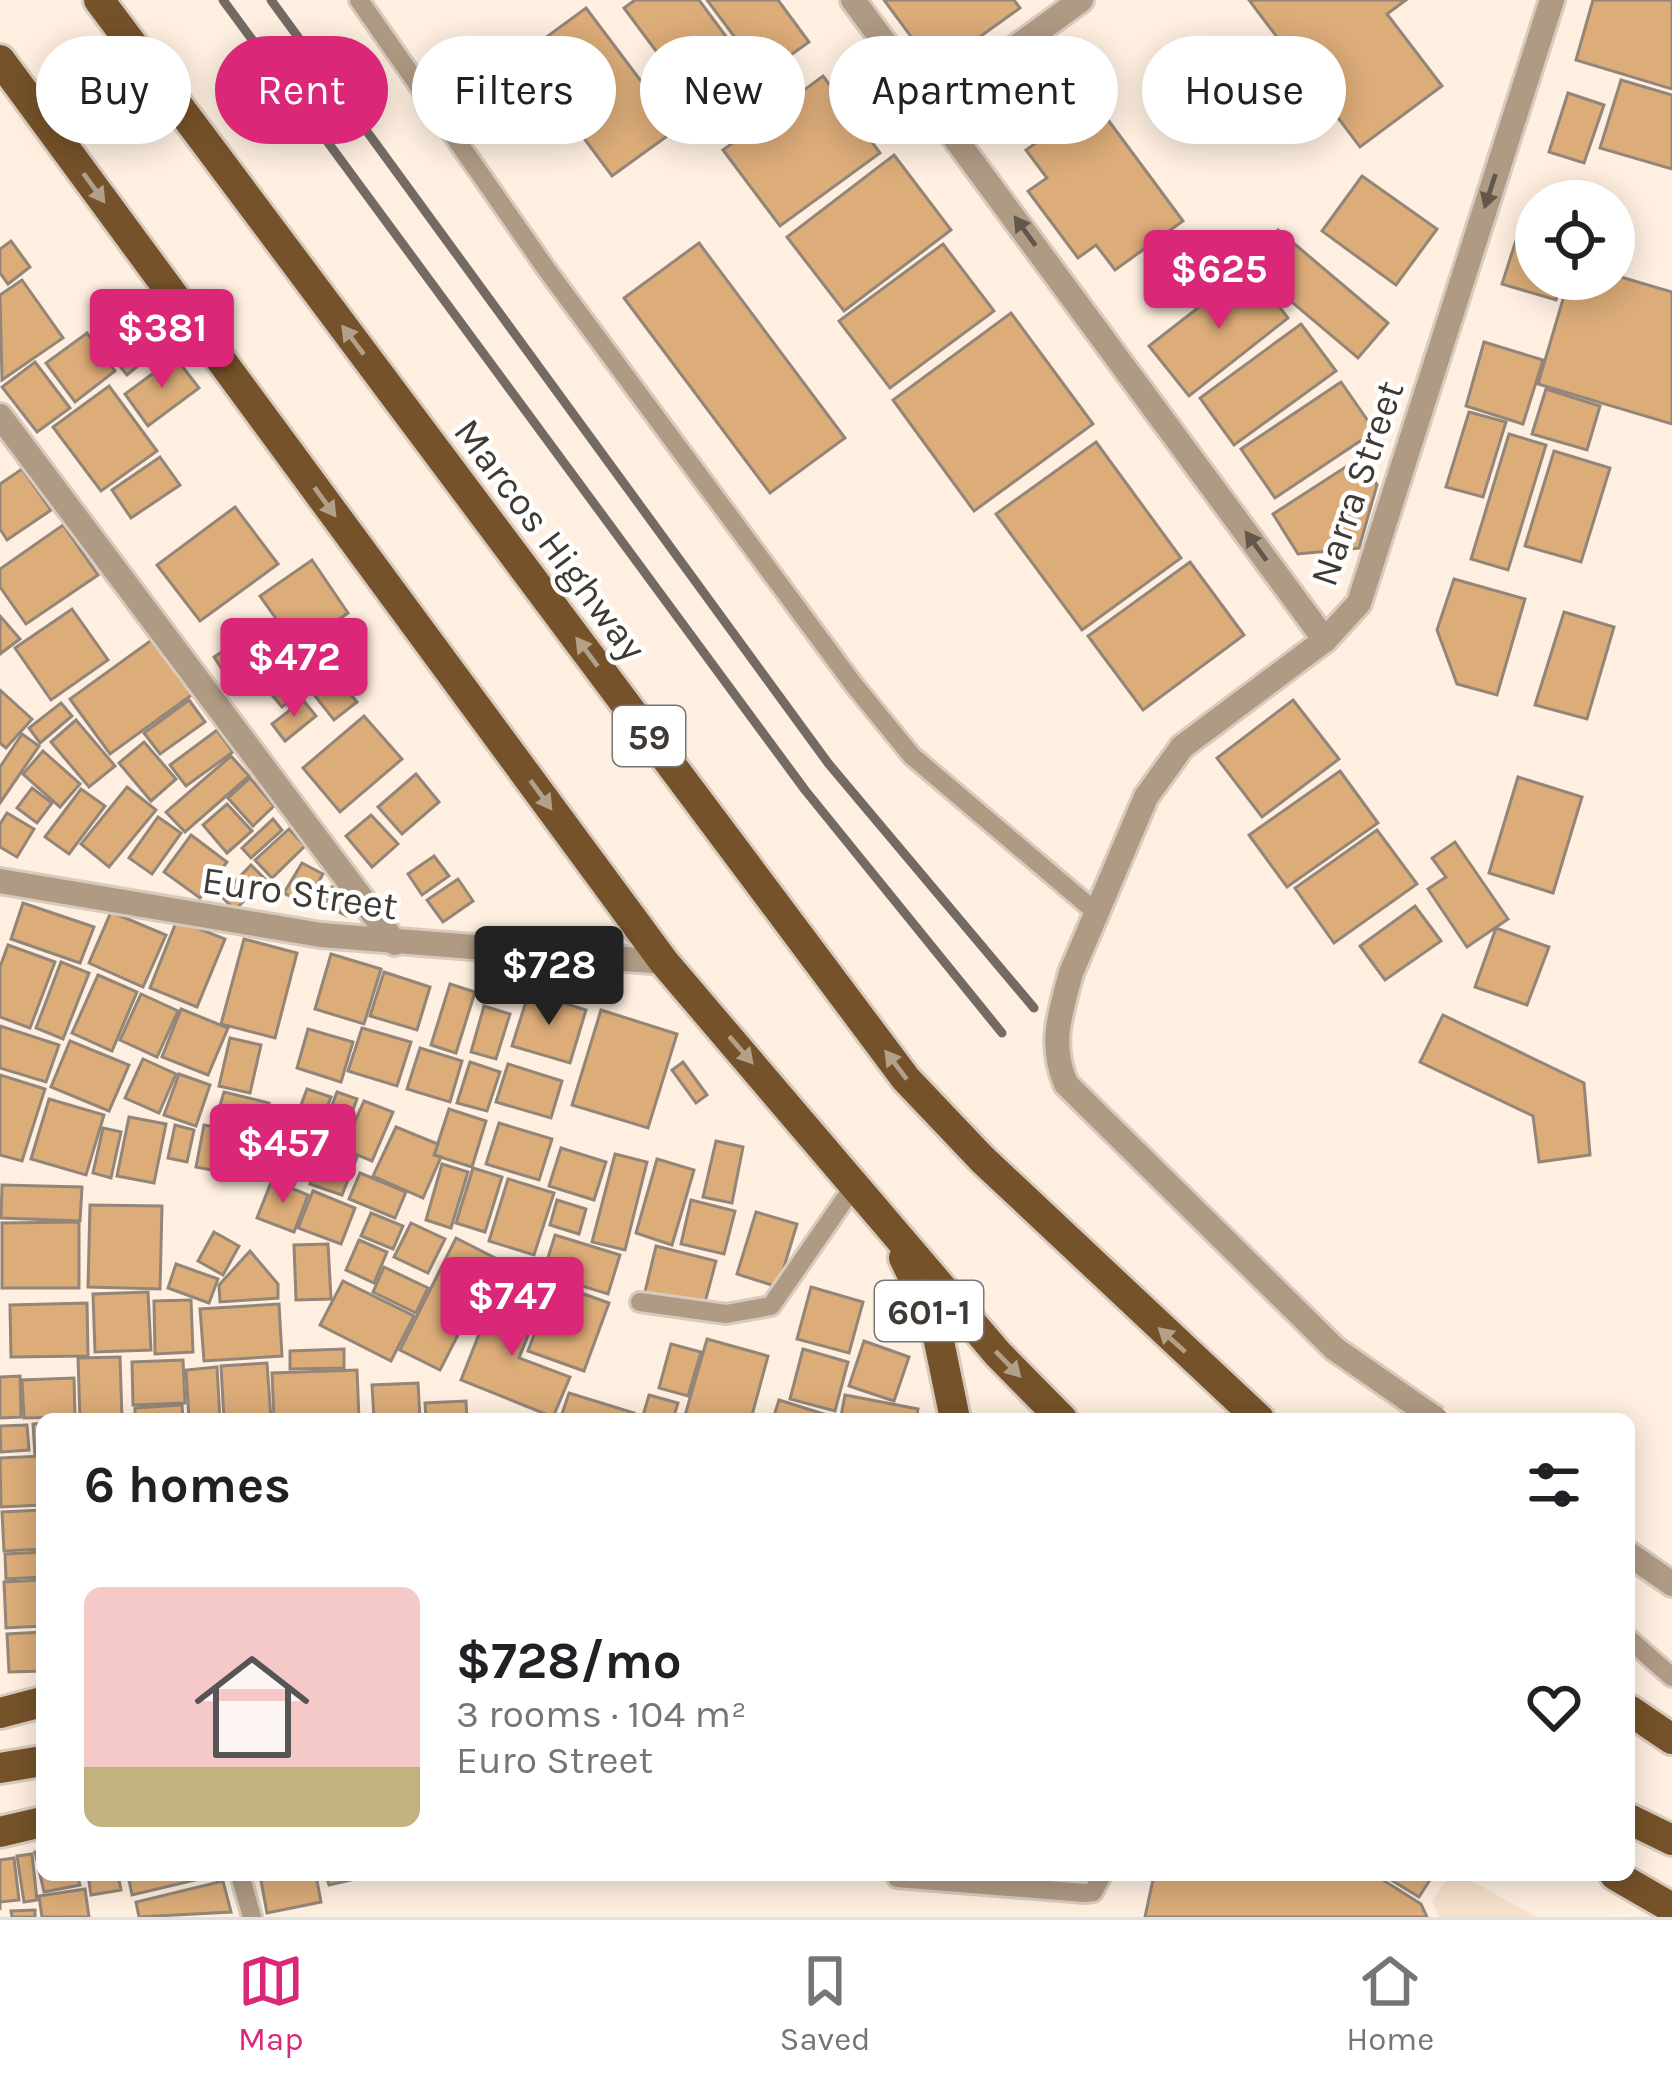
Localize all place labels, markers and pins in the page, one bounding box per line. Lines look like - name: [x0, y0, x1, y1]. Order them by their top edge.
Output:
- pin: $625: [1148, 230, 1290, 332]
- pin: $381: [91, 289, 233, 391]
- pin: $472: [223, 618, 365, 720]
- pin: $728: [478, 926, 620, 1028]
- pin: $457: [212, 1104, 354, 1206]
- pin: $747: [441, 1257, 583, 1359]

